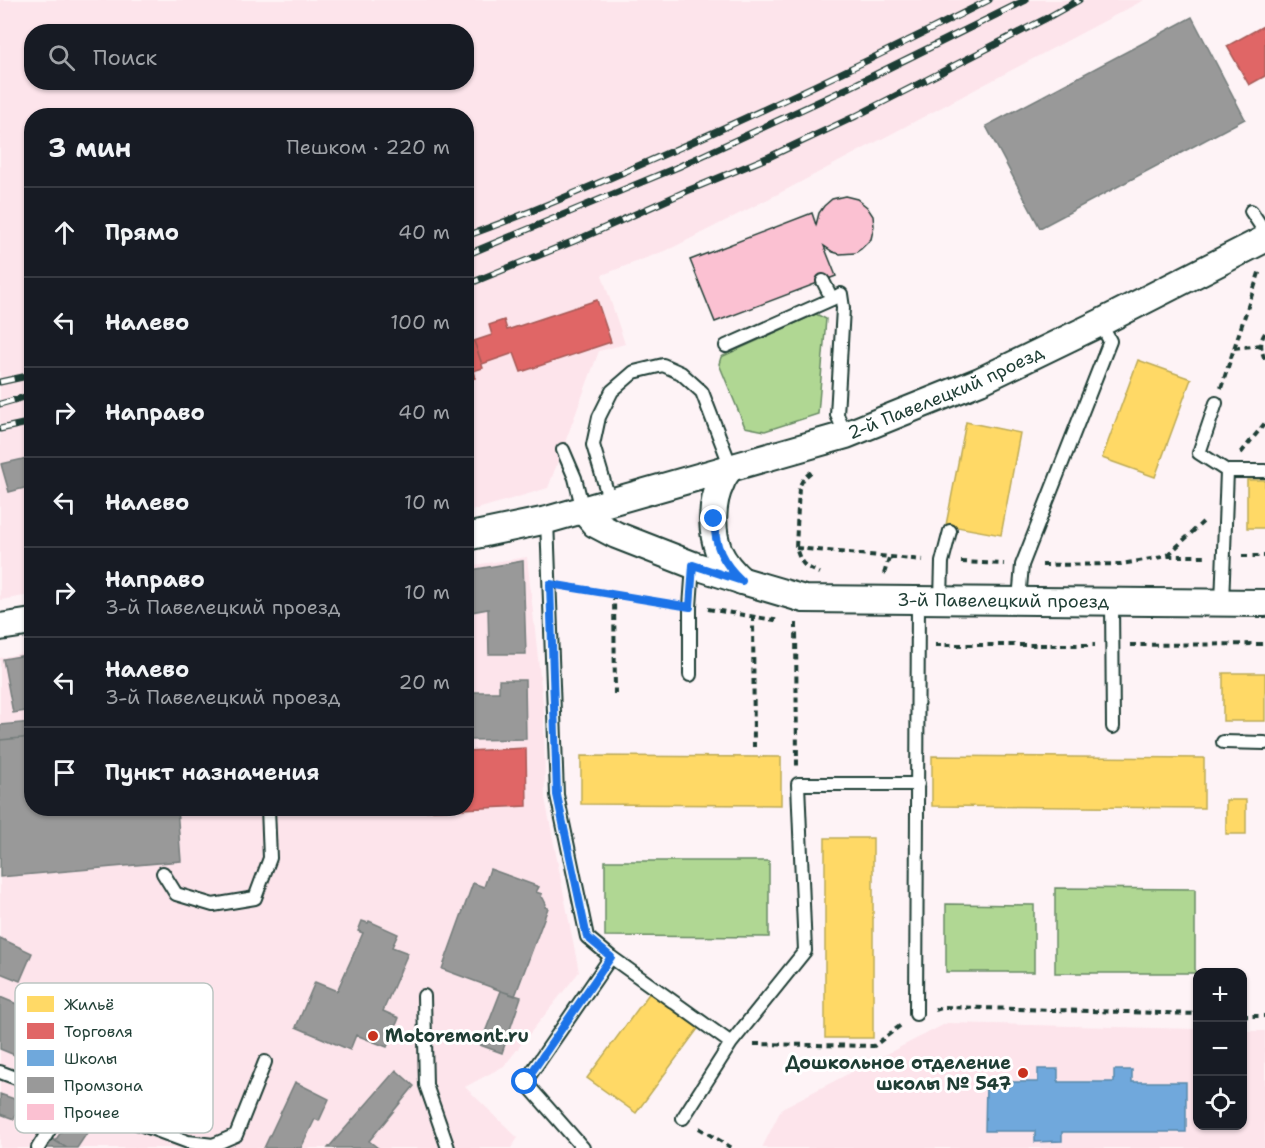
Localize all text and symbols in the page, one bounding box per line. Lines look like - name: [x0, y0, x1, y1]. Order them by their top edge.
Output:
- search box: [24, 24, 474, 90]
- icon: search: [45, 41, 78, 74]
- text: Поиск: [93, 43, 157, 72]
- text: 3 мин: [48, 130, 131, 165]
- text: Пешком · 220 m: [287, 134, 450, 160]
- icon: ahead: [48, 216, 81, 249]
- text: Прямо: [105, 218, 179, 247]
- text: 40 m: [398, 219, 450, 245]
- icon: left: [48, 306, 81, 339]
- text: Налево: [105, 308, 189, 337]
- text: 100 m: [390, 309, 450, 335]
- street label: 2-й Павелецкий проезд: [844, 340, 1048, 445]
- icon: right: [48, 396, 81, 429]
- text: Направо: [105, 398, 205, 427]
- text: 40 m: [398, 399, 450, 425]
- icon: left: [48, 486, 81, 519]
- text: Налево: [105, 488, 189, 517]
- text: 10 m: [404, 489, 450, 515]
- route end: [700, 505, 726, 531]
- text: Направо: [105, 565, 205, 594]
- icon: right: [48, 576, 81, 609]
- text: 10 m: [404, 579, 450, 605]
- street label: 3-й Павелецкий проезд: [897, 588, 1110, 614]
- text: 3-й Павелецкий проезд: [105, 594, 340, 620]
- text: Налево: [105, 655, 189, 684]
- icon: left: [48, 666, 81, 699]
- text: 20 m: [399, 669, 450, 695]
- text: 3-й Павелецкий проезд: [105, 684, 340, 710]
- icon: arrive: [48, 756, 81, 789]
- text: Пункт назначения: [105, 758, 319, 787]
- map controls: [1193, 968, 1247, 1130]
- button: +: [1193, 968, 1247, 1022]
- legend: [15, 983, 213, 1133]
- text: Жильё: [64, 994, 114, 1015]
- text: Торговля: [64, 1021, 133, 1042]
- button: −: [1193, 1022, 1247, 1076]
- place label: Motoremont.ru: [385, 1024, 529, 1048]
- marker: Motoremont.ru: [366, 1029, 380, 1043]
- text: Школы: [64, 1048, 118, 1069]
- place label: Дошкольное отделение школы № 547: [785, 1051, 1011, 1096]
- marker: Дошкольное отделение школы № 547: [1016, 1066, 1030, 1080]
- route start: [511, 1068, 537, 1094]
- text: Промзона: [64, 1075, 143, 1096]
- button: locate: [1193, 1076, 1247, 1130]
- text: Прочее: [64, 1102, 120, 1123]

